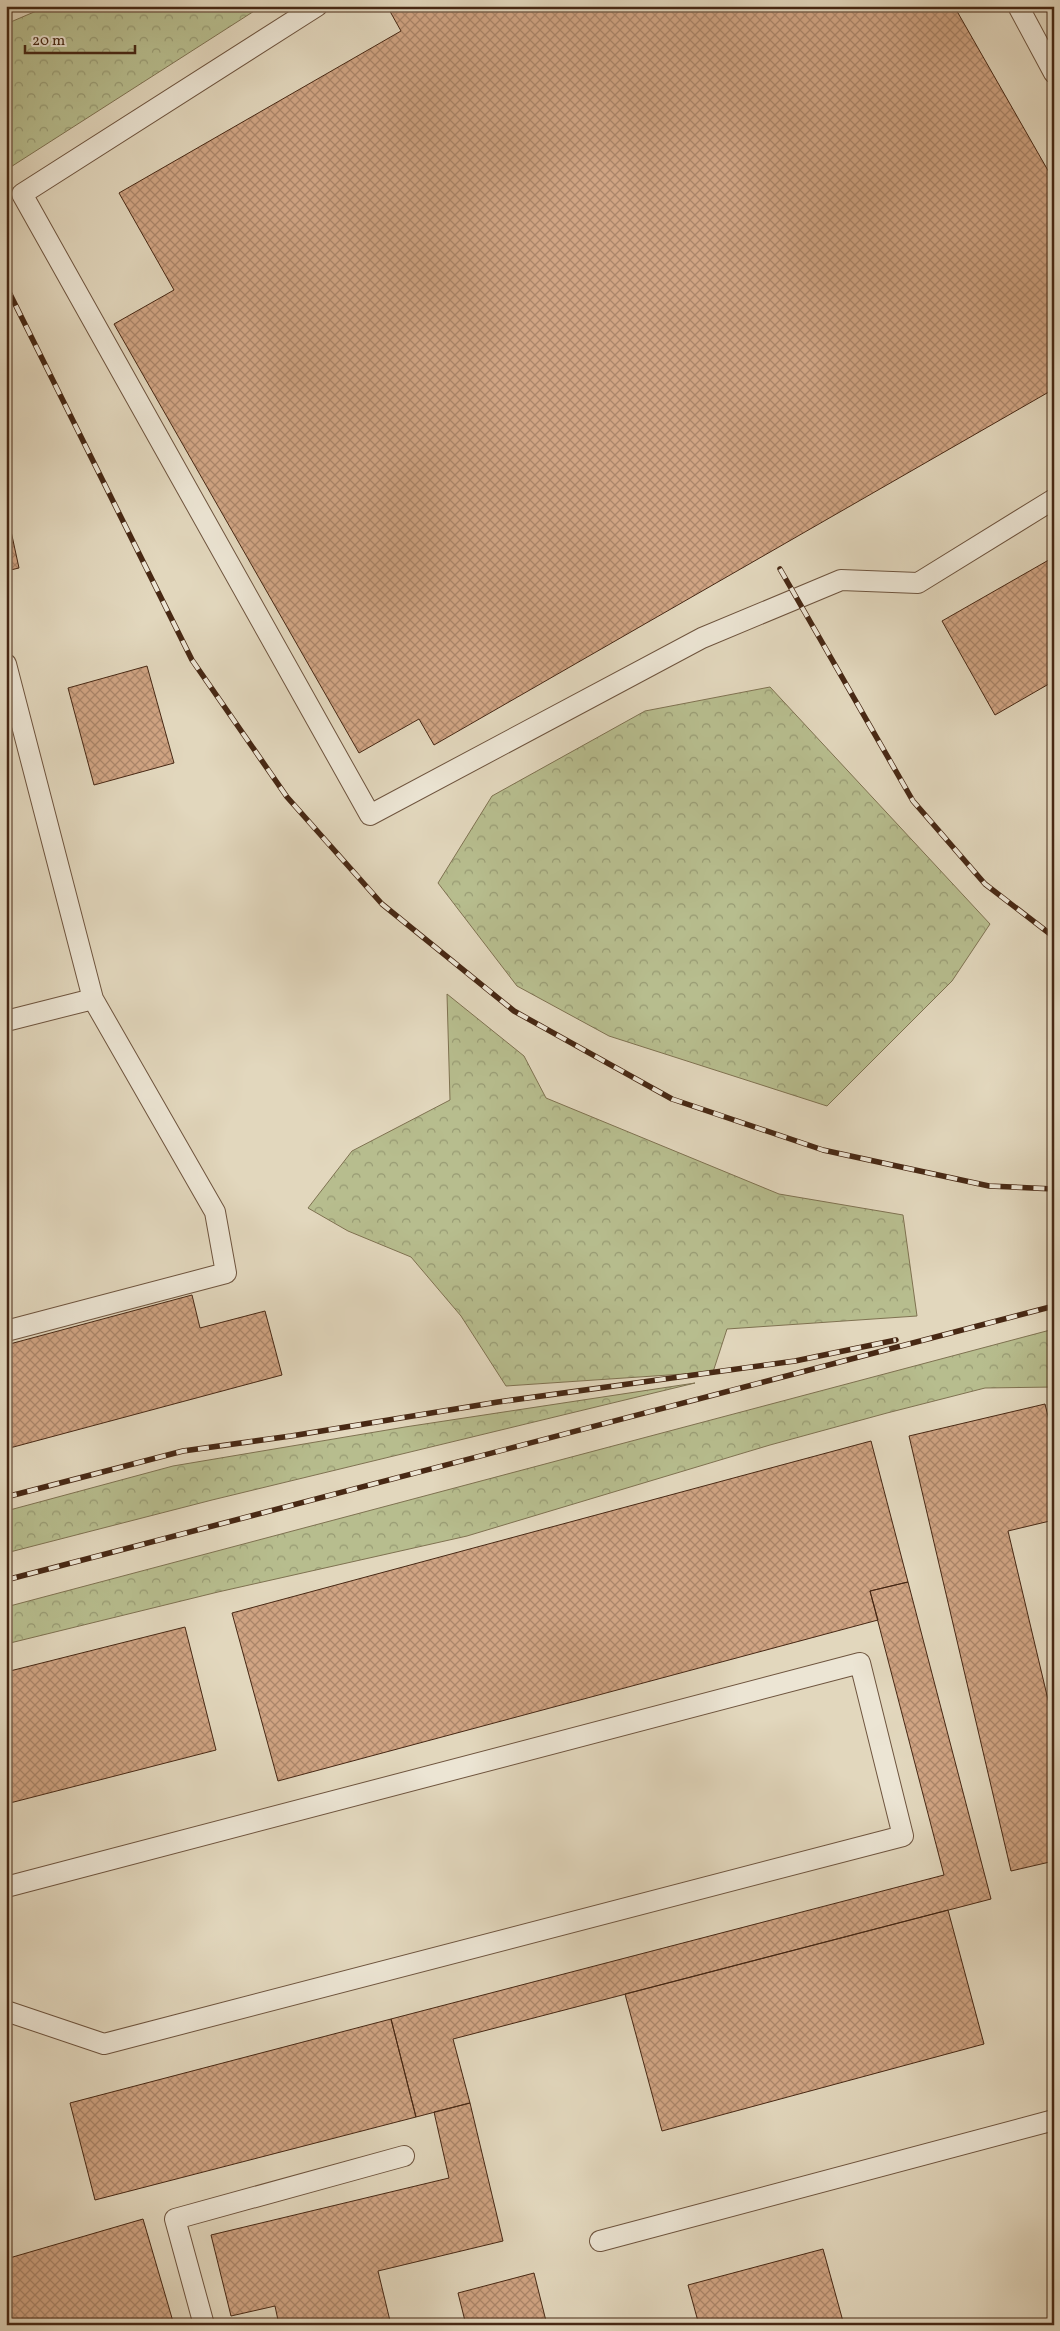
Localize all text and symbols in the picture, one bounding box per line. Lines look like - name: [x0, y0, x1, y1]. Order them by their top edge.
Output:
- scale bar: [25, 22, 135, 54]
- text: 20 m: [32, 31, 65, 52]

